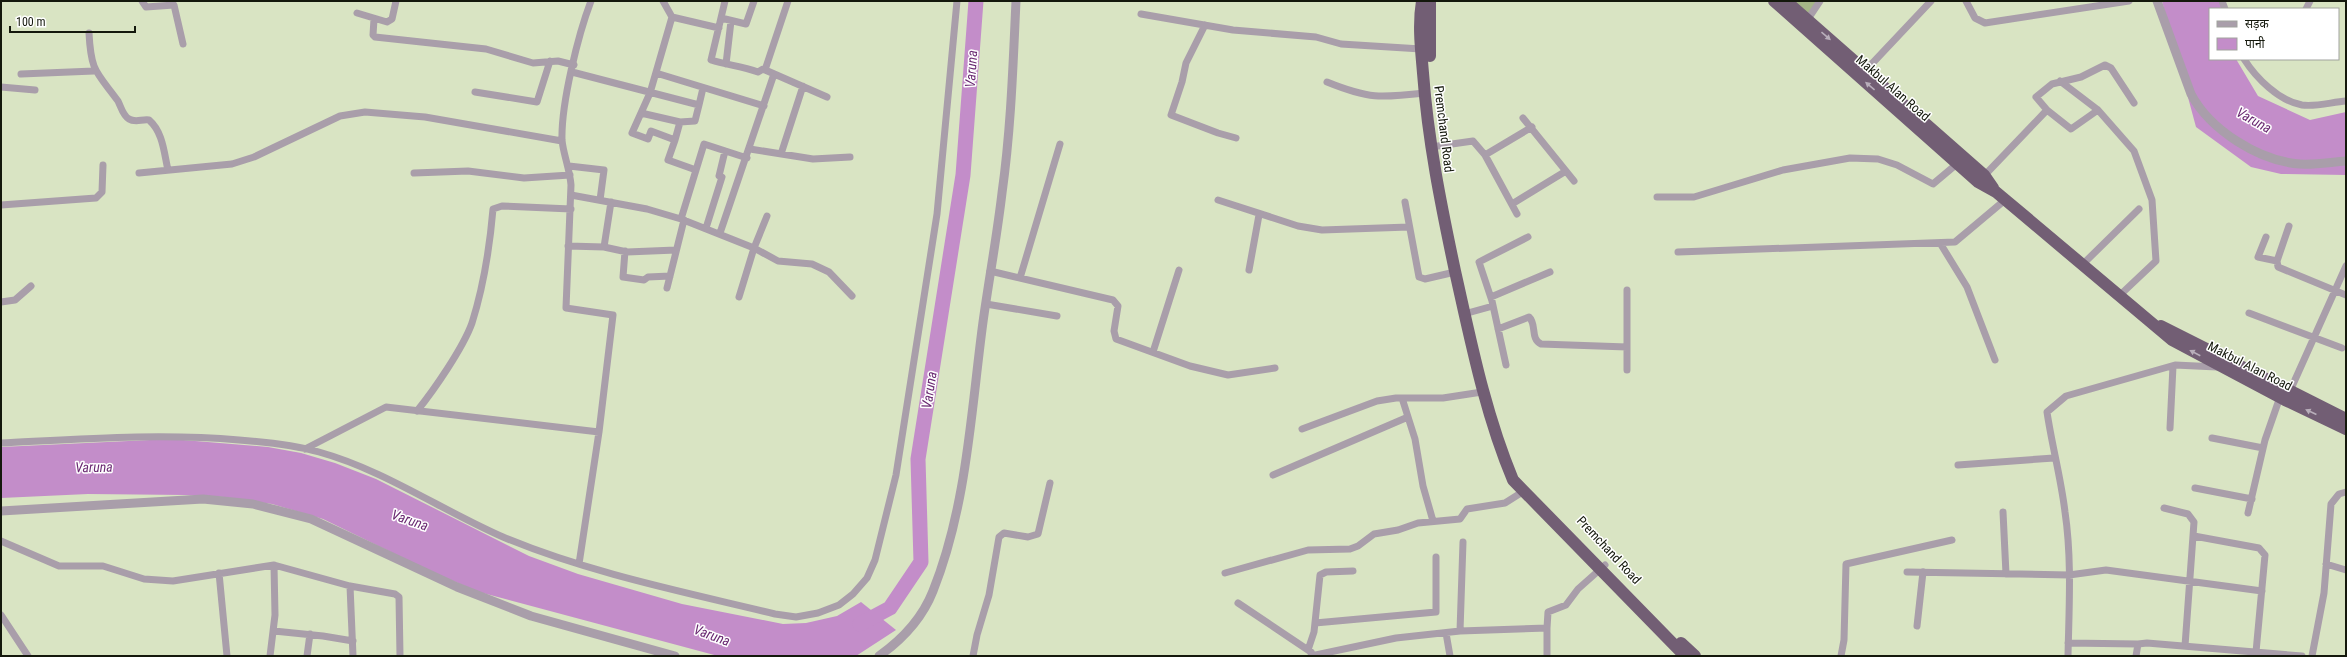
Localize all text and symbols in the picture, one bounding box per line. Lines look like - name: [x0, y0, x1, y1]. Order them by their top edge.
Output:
- scale bar: [10, 8, 135, 34]
- legend: [2209, 8, 2339, 60]
- text: 100 m: [16, 15, 46, 29]
- text: सड़क: [2245, 17, 2270, 31]
- one-way arrow: [1821, 31, 1831, 40]
- text: पानी: [2245, 36, 2266, 51]
- water label: Varuna: [962, 50, 980, 88]
- street label: Makbul Alan Road: [1853, 52, 1933, 124]
- one-way arrow: [1865, 82, 1875, 91]
- street label: Premchand Road: [1431, 85, 1457, 173]
- water label: Varuna: [2234, 104, 2274, 136]
- street label: Makbul Alan Road: [2205, 338, 2295, 394]
- one-way arrow: [2189, 350, 2201, 357]
- water label: Varuna: [918, 370, 940, 410]
- one-way arrow: [2305, 409, 2316, 415]
- water label: Varuna: [75, 459, 113, 475]
- water label: Varuna: [390, 506, 430, 534]
- street label: Premchand Road: [1574, 513, 1644, 587]
- water label: Varuna: [692, 621, 732, 649]

